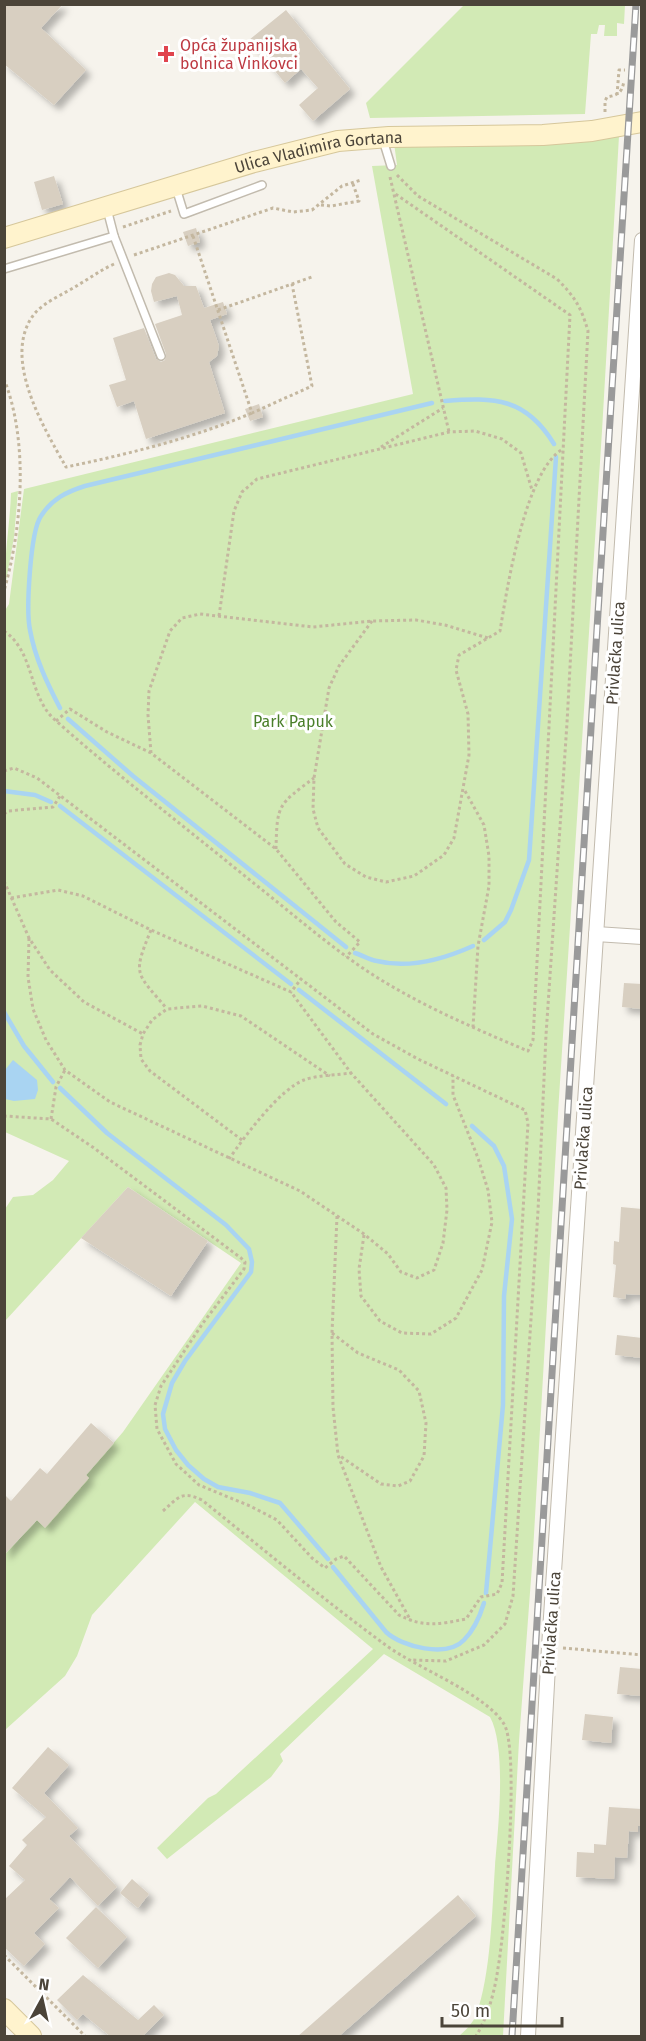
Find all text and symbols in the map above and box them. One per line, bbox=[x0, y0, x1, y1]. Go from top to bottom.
place label: Opća županijska bolnica Vinkovci bbox=[180, 36, 298, 73]
marker: Opća županijska bolnica Vinkovci bbox=[157, 45, 175, 63]
street label: Ulica Vladimira Gortana bbox=[232, 128, 403, 177]
street label: Privlačka ulica bbox=[602, 600, 629, 706]
park label: Park Papuk bbox=[253, 712, 334, 731]
street label: Privlačka ulica bbox=[570, 1085, 597, 1191]
street label: Privlačka ulica bbox=[538, 1570, 565, 1676]
north arrow bbox=[12, 1969, 72, 2029]
text: N bbox=[37, 1974, 51, 1995]
scale bar bbox=[442, 1990, 562, 2028]
text: 50 m bbox=[451, 2000, 490, 2022]

